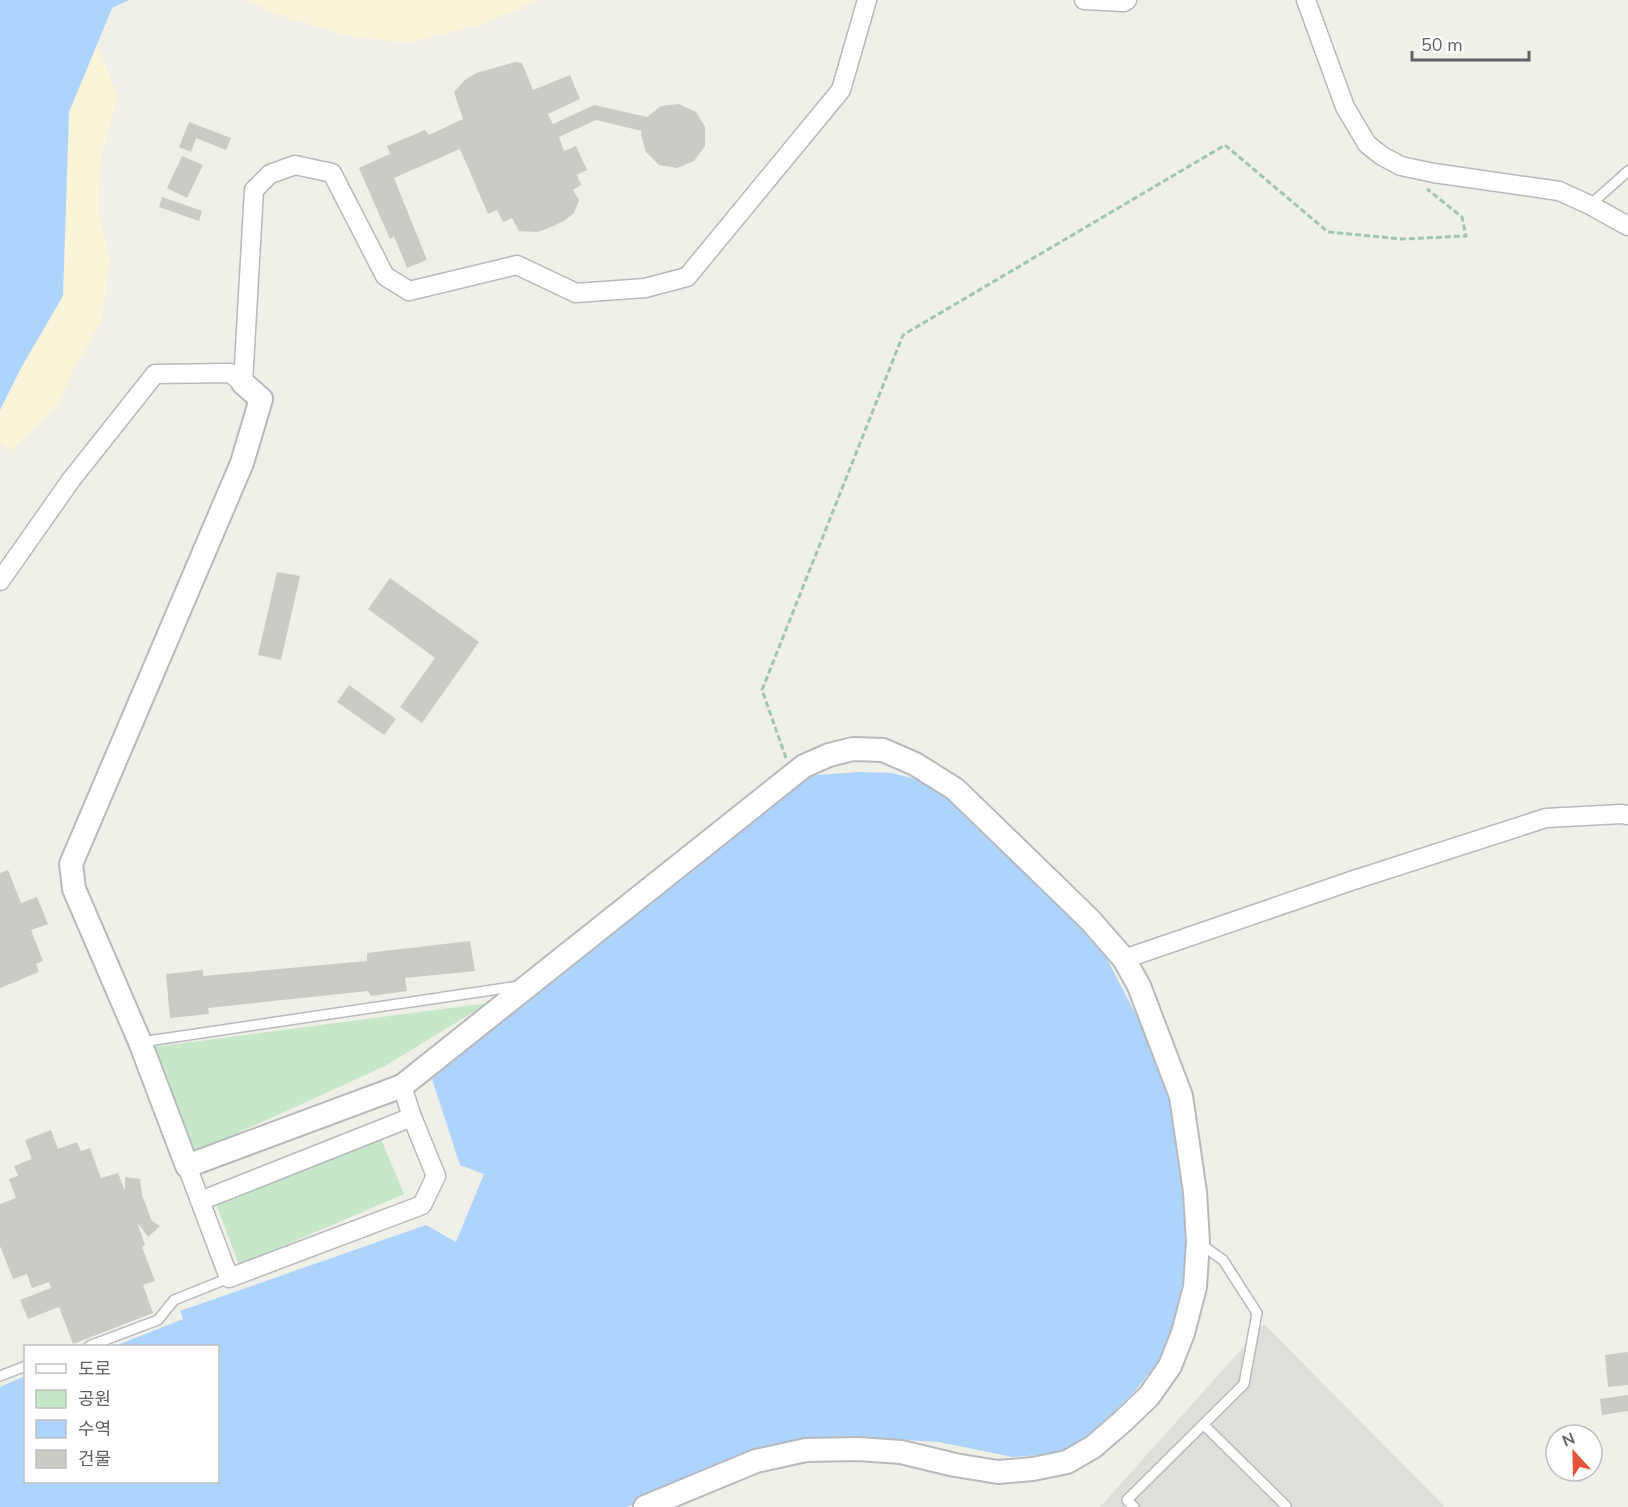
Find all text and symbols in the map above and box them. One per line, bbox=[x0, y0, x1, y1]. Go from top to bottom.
scale bar bbox=[1412, 24, 1529, 62]
text: 50 m bbox=[1421, 33, 1463, 57]
legend bbox=[24, 1345, 219, 1483]
text: 도로 bbox=[78, 1357, 111, 1381]
text: 공원 bbox=[78, 1387, 111, 1411]
text: 수역 bbox=[78, 1417, 111, 1441]
north arrow bbox=[1544, 1423, 1604, 1483]
text: N bbox=[1559, 1428, 1578, 1452]
text: 건물 bbox=[78, 1447, 111, 1471]

